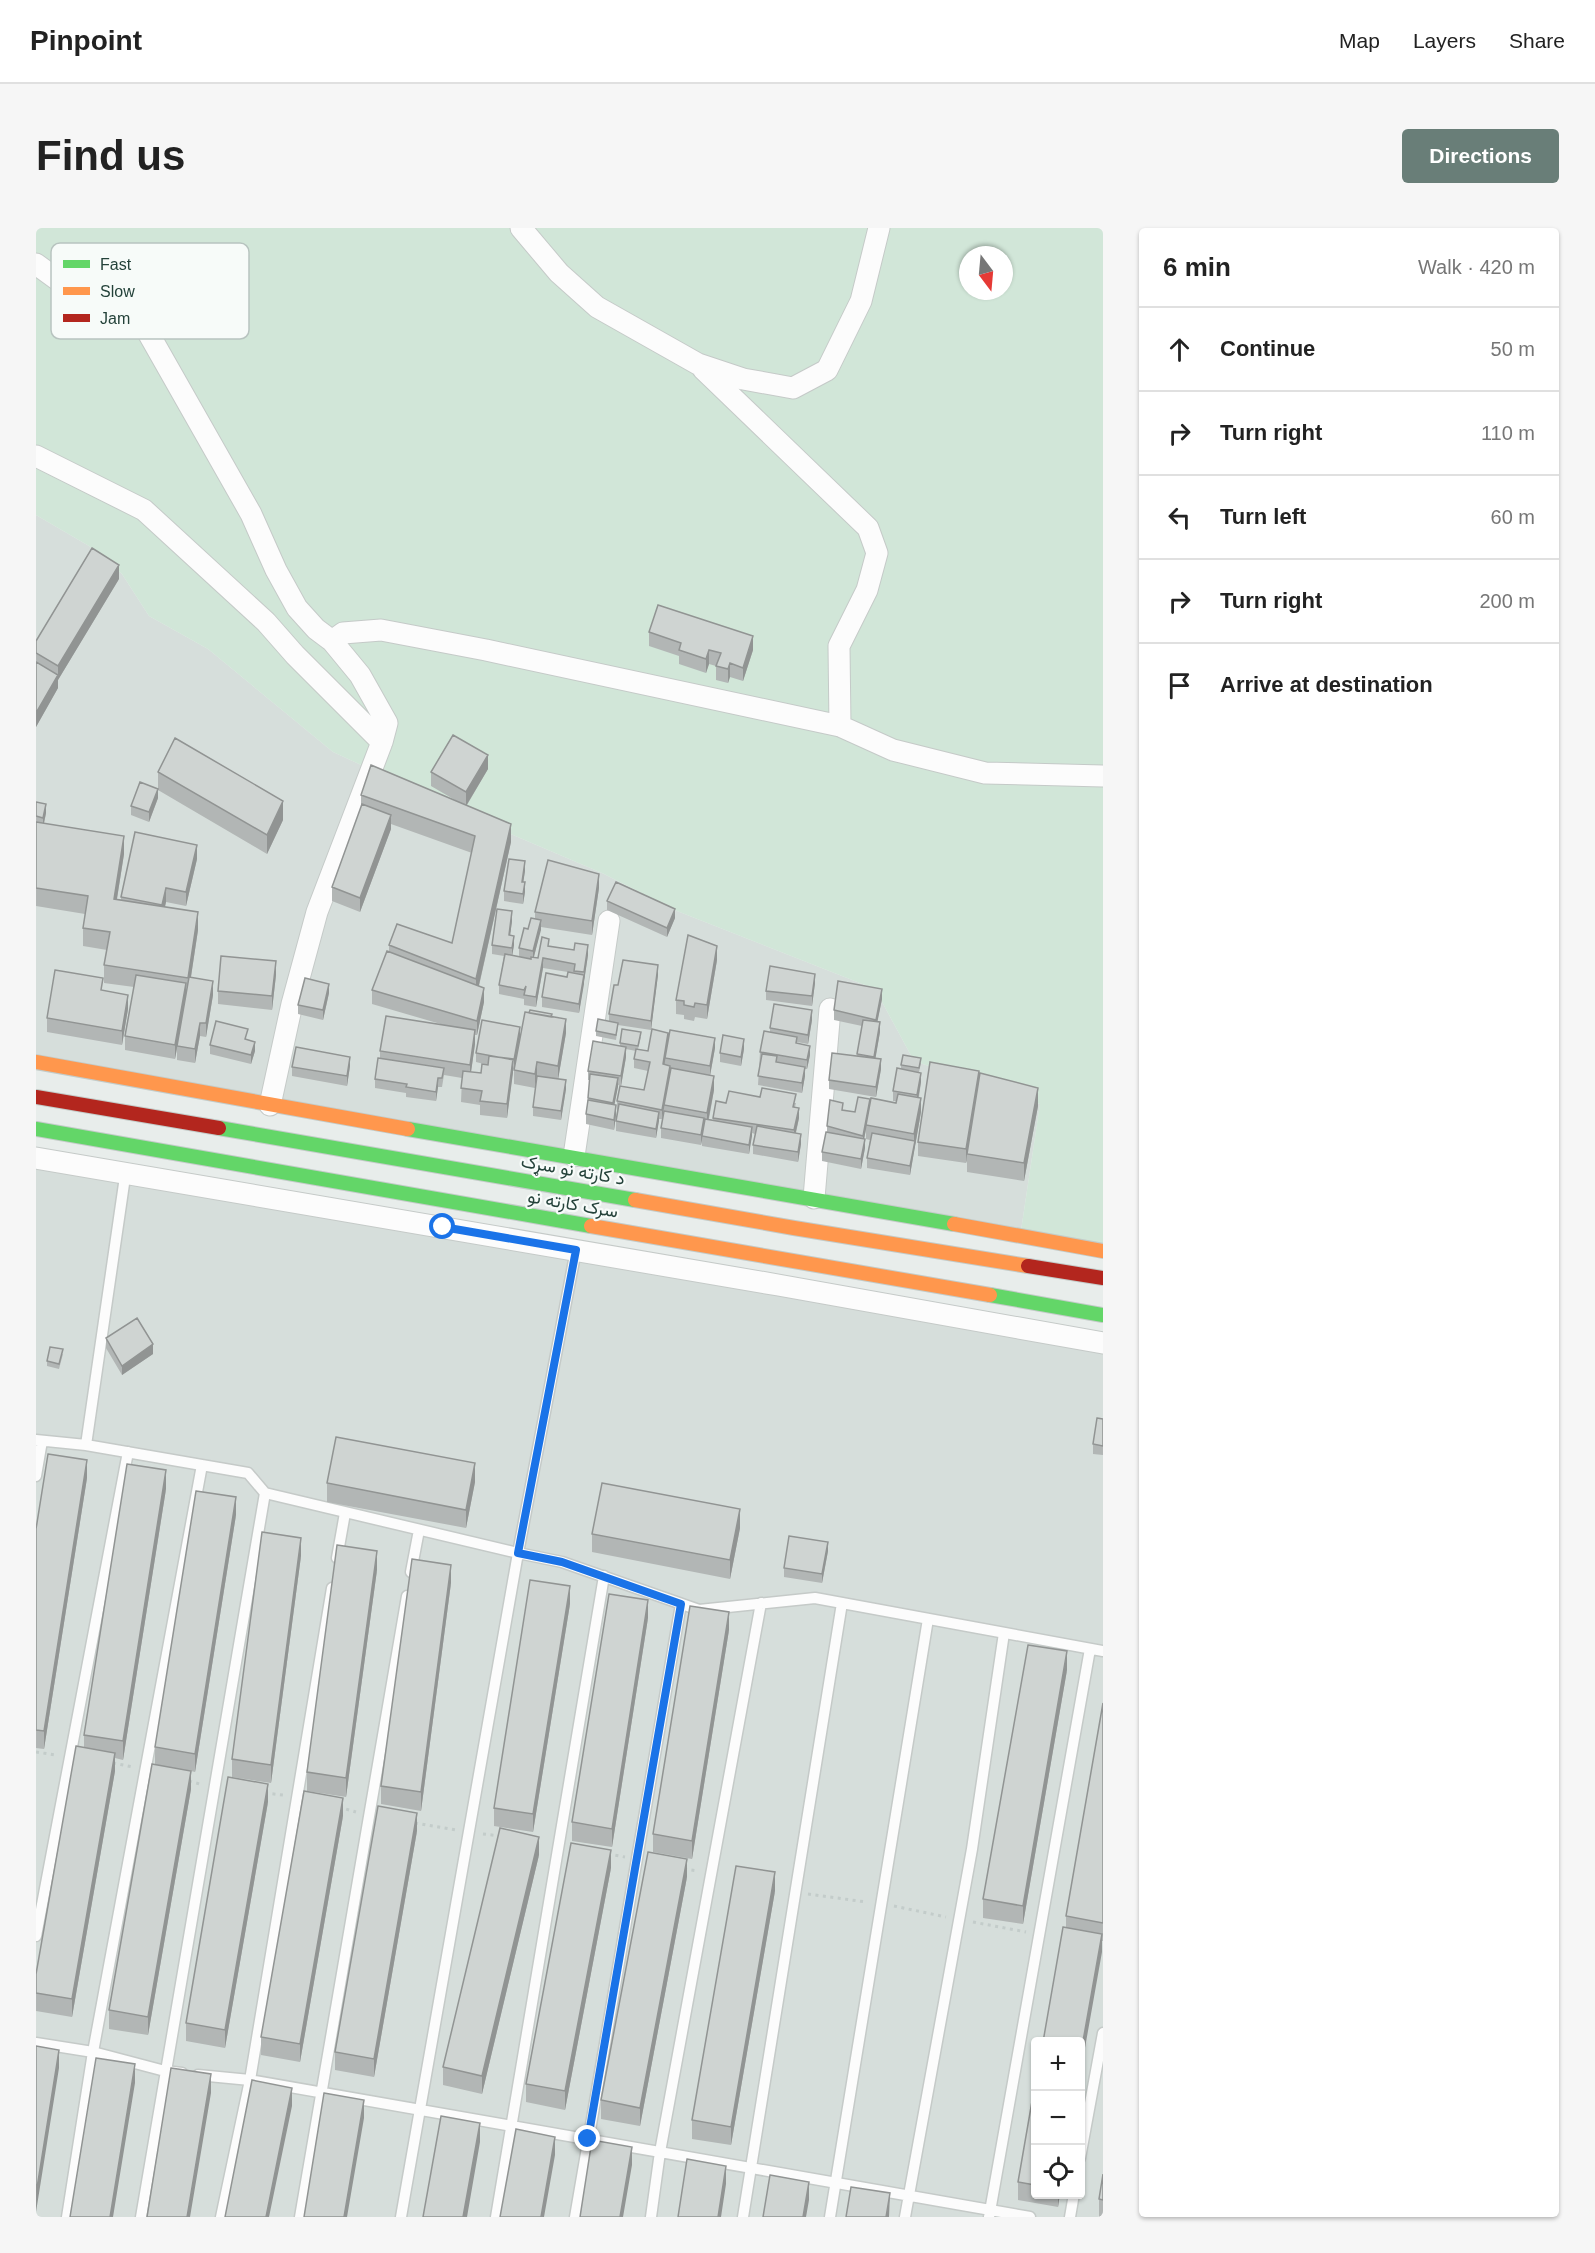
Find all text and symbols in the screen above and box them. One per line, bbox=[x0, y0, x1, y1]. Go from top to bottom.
text: Pinpoint bbox=[30, 25, 142, 56]
text: Map bbox=[1339, 29, 1380, 52]
text: Layers bbox=[1413, 29, 1476, 52]
text: Share bbox=[1509, 29, 1565, 52]
button: Directions bbox=[1402, 129, 1559, 183]
text: Find us bbox=[36, 132, 185, 179]
legend bbox=[51, 243, 249, 339]
north arrow bbox=[959, 246, 1013, 300]
text: 6 min bbox=[1163, 252, 1231, 282]
text: Fast bbox=[100, 256, 132, 273]
text: Walk · 420 m bbox=[1418, 256, 1535, 278]
text: Slow bbox=[100, 283, 135, 300]
text: Jam bbox=[100, 310, 130, 327]
icon: ahead bbox=[1163, 333, 1196, 366]
text: Continue bbox=[1220, 336, 1315, 361]
text: 50 m bbox=[1491, 338, 1535, 360]
icon: right bbox=[1163, 417, 1196, 450]
text: Turn right bbox=[1220, 420, 1322, 445]
text: 110 m bbox=[1481, 422, 1535, 444]
icon: left bbox=[1163, 501, 1196, 534]
text: Turn left bbox=[1220, 504, 1306, 529]
text: 60 m bbox=[1491, 506, 1535, 528]
icon: right bbox=[1163, 585, 1196, 618]
text: Turn right bbox=[1220, 588, 1322, 613]
text: 200 m bbox=[1479, 590, 1535, 612]
icon: arrive bbox=[1163, 669, 1196, 702]
text: Arrive at destination bbox=[1220, 672, 1433, 697]
street label: د کارته نو سړک bbox=[519, 1151, 626, 1191]
street label: سرک کارته نو bbox=[526, 1186, 620, 1223]
route start bbox=[429, 1213, 455, 1239]
map controls bbox=[1031, 2037, 1085, 2199]
button: + bbox=[1031, 2037, 1085, 2091]
button: − bbox=[1031, 2091, 1085, 2145]
route end bbox=[574, 2125, 600, 2151]
button: locate bbox=[1031, 2145, 1085, 2199]

